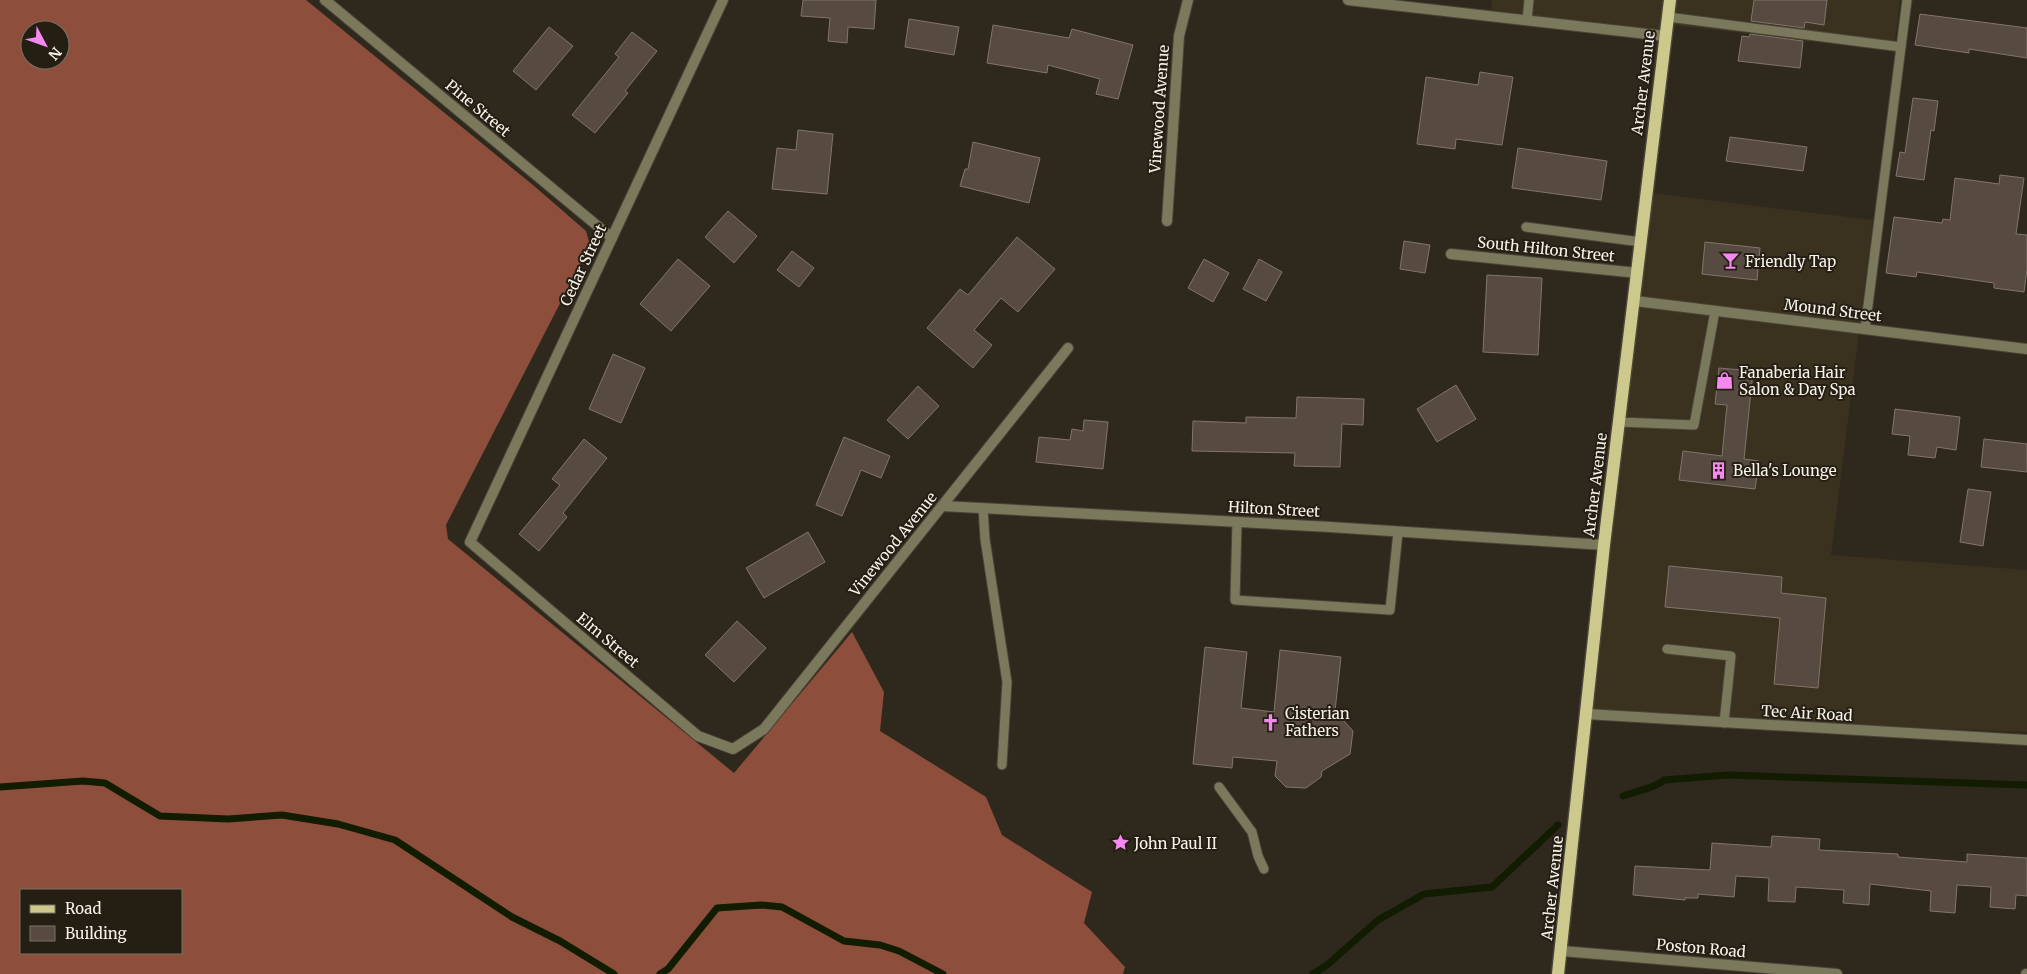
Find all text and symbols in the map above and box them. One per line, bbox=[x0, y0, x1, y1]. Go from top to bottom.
north arrow bbox=[20, 20, 70, 70]
street label: Archer Avenue bbox=[1627, 30, 1659, 137]
text: N bbox=[44, 43, 65, 64]
street label: Vinewood Avenue bbox=[1145, 44, 1173, 175]
street label: Pine Street bbox=[442, 75, 514, 141]
street label: Cedar Street bbox=[556, 221, 610, 309]
street label: South Hilton Street bbox=[1476, 232, 1616, 266]
bar icon: Friendly Tap bbox=[1721, 251, 1741, 271]
place label: Friendly Tap bbox=[1745, 252, 1836, 271]
street label: Mound Street bbox=[1783, 295, 1883, 325]
place label: Fanaberia Hair Salon & Day Spa bbox=[1739, 363, 1856, 399]
shop icon: Fanaberia Hair Salon & Day Spa bbox=[1715, 371, 1735, 391]
street label: Archer Avenue bbox=[1579, 432, 1611, 539]
building icon: Bella's Lounge bbox=[1709, 460, 1729, 480]
place label: Bella's Lounge bbox=[1733, 461, 1837, 480]
street label: Vinewood Avenue bbox=[844, 488, 941, 601]
street label: Hilton Street bbox=[1228, 497, 1321, 521]
street label: Elm Street bbox=[573, 608, 643, 672]
street label: Tec Air Road bbox=[1761, 701, 1853, 725]
place label: Cisterian Fathers bbox=[1285, 704, 1350, 740]
church icon: Cisterian Fathers bbox=[1261, 712, 1281, 732]
place icon: John Paul II bbox=[1110, 833, 1130, 853]
place label: John Paul II bbox=[1133, 834, 1217, 853]
street label: Archer Avenue bbox=[1537, 835, 1567, 942]
legend bbox=[20, 889, 182, 954]
text: Road bbox=[65, 899, 101, 918]
text: Building bbox=[65, 924, 127, 943]
street label: Poston Road bbox=[1655, 935, 1747, 961]

